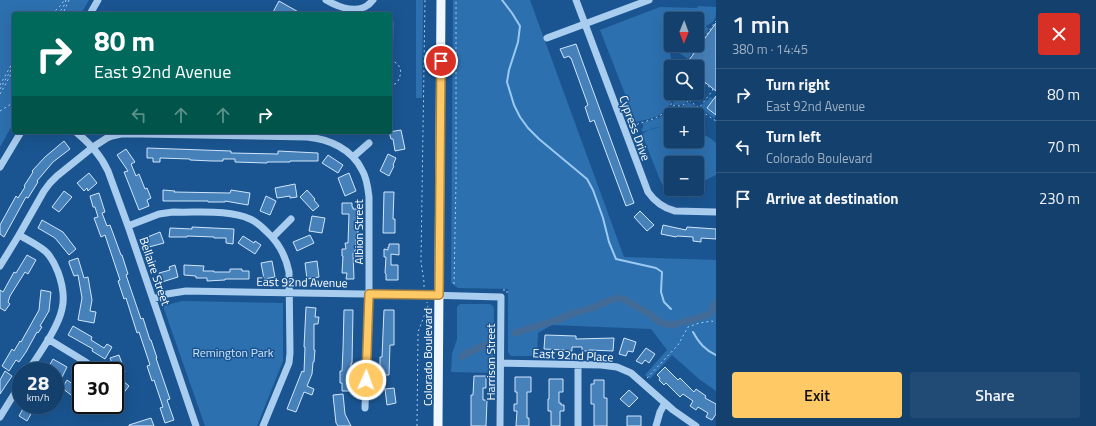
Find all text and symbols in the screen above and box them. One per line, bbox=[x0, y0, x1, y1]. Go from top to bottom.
text: 1 min bbox=[732, 6, 790, 42]
north arrow bbox=[664, 12, 704, 52]
map controls bbox=[664, 12, 704, 196]
button: close bbox=[1038, 13, 1080, 55]
text: 80 m bbox=[94, 19, 155, 62]
icon: right bbox=[28, 28, 80, 80]
text: 380 m · 14:45 bbox=[732, 39, 808, 59]
pin bbox=[424, 44, 458, 78]
icon: arrive bbox=[430, 50, 452, 72]
text: East 92nd Avenue bbox=[94, 58, 231, 85]
button: search bbox=[664, 60, 704, 100]
text: Turn right bbox=[766, 73, 830, 96]
text: 80 m bbox=[1047, 83, 1080, 106]
icon: right bbox=[732, 84, 754, 106]
street label: Cypress Drive bbox=[614, 93, 656, 163]
text: East 92nd Avenue bbox=[766, 96, 865, 116]
icon: left bbox=[128, 104, 150, 126]
icon: ahead bbox=[170, 104, 192, 126]
icon: ahead bbox=[212, 104, 234, 126]
icon: right bbox=[254, 104, 276, 126]
button: + bbox=[664, 108, 704, 148]
text: Turn left bbox=[766, 125, 821, 148]
text: 70 m bbox=[1047, 135, 1080, 158]
icon: left bbox=[732, 136, 754, 158]
text: Colorado Boulevard bbox=[766, 148, 872, 168]
button: − bbox=[664, 156, 704, 196]
text: Arrive at destination bbox=[766, 187, 899, 210]
text: 230 m bbox=[1039, 187, 1080, 210]
icon: arrive bbox=[732, 188, 754, 210]
street label: Albion Street bbox=[349, 199, 368, 265]
street label: Bellaire Street bbox=[134, 234, 176, 309]
street label: East 92nd Avenue bbox=[256, 272, 348, 292]
street label: Colorado Boulevard bbox=[418, 308, 437, 406]
street label: Harrison Street bbox=[481, 323, 500, 400]
park label: Remington Park bbox=[192, 343, 274, 362]
street label: East 92nd Place bbox=[532, 343, 614, 367]
position arrow bbox=[345, 359, 387, 401]
speed limit sign: 30 bbox=[72, 362, 124, 414]
text: 28 bbox=[27, 367, 49, 398]
button: Exit bbox=[732, 372, 902, 418]
button: Share bbox=[910, 372, 1080, 418]
text: km/h bbox=[27, 390, 49, 405]

